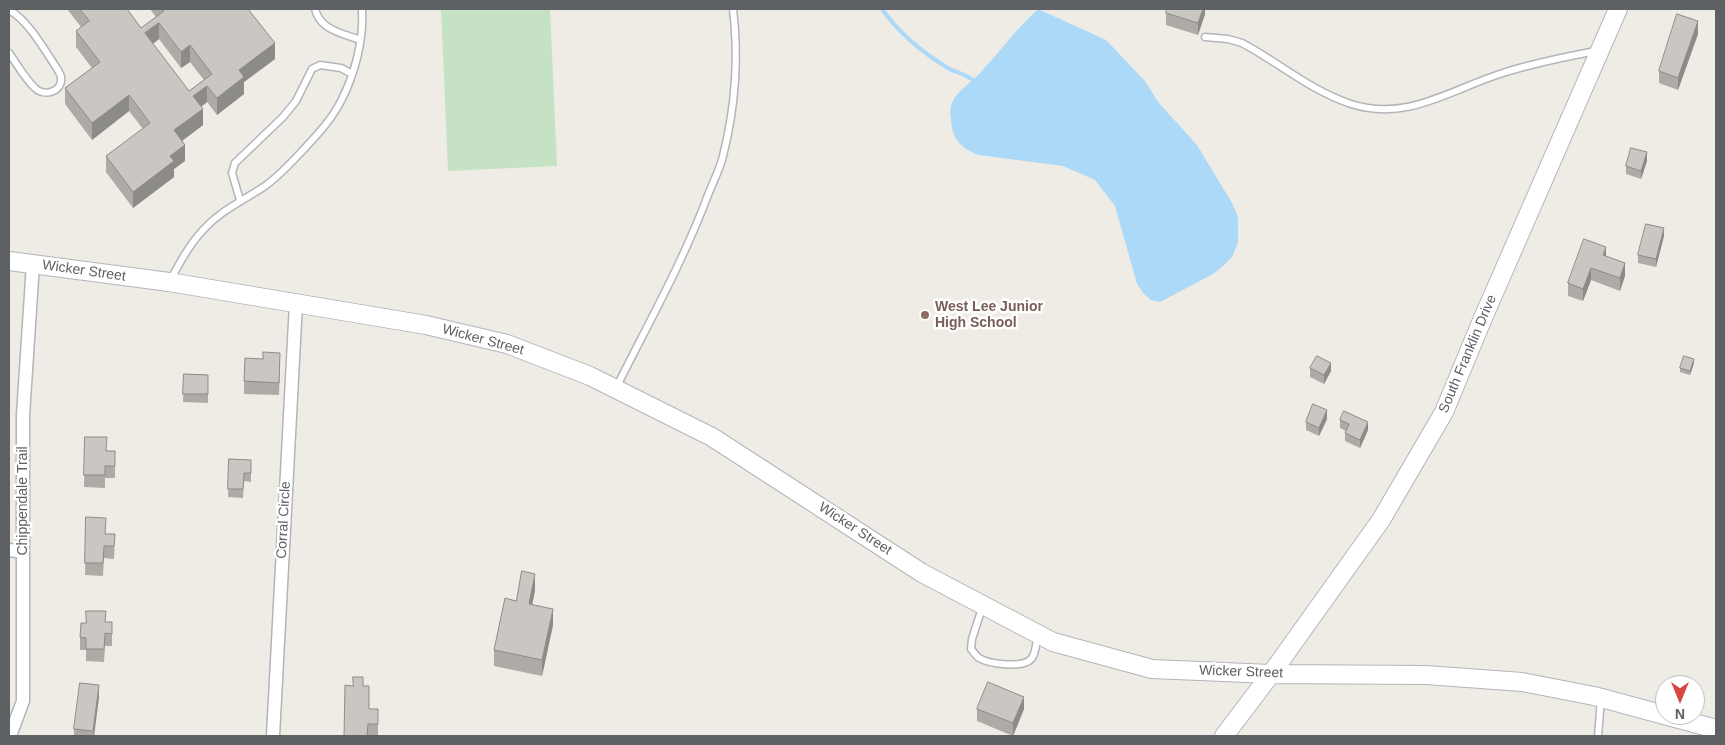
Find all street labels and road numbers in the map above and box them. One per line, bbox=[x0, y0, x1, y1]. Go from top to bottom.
street label: Wicker Street bbox=[41, 257, 127, 285]
street label: South Franklin Drive bbox=[1435, 292, 1501, 416]
street label: Wicker Street bbox=[440, 321, 526, 359]
street label: Chippendale Trail bbox=[15, 446, 31, 556]
street label: Corral Circle bbox=[274, 481, 294, 559]
street label: Wicker Street bbox=[815, 499, 895, 559]
street label: Wicker Street bbox=[1199, 662, 1283, 682]

